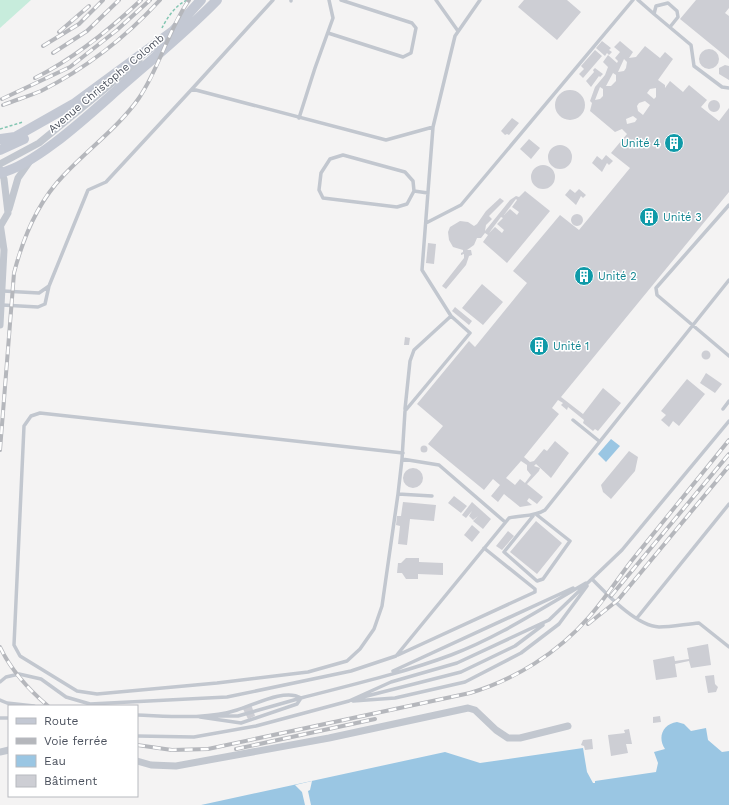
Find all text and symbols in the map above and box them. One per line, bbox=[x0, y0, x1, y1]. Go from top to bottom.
street label: Avenue Christophe Colomb bbox=[46, 31, 167, 136]
building icon: Unité 4 bbox=[663, 132, 685, 154]
place label: Unité 4 bbox=[621, 137, 660, 150]
building icon: Unité 3 bbox=[638, 206, 660, 228]
place label: Unité 3 bbox=[663, 211, 702, 224]
building icon: Unité 2 bbox=[573, 265, 595, 287]
place label: Unité 2 bbox=[598, 270, 637, 283]
building icon: Unité 1 bbox=[528, 335, 550, 357]
place label: Unité 1 bbox=[553, 340, 589, 353]
legend bbox=[8, 705, 138, 797]
text: Route bbox=[44, 714, 78, 728]
text: Voie ferrée bbox=[44, 734, 107, 748]
text: Eau bbox=[44, 754, 66, 768]
text: Bâtiment bbox=[44, 774, 97, 788]

